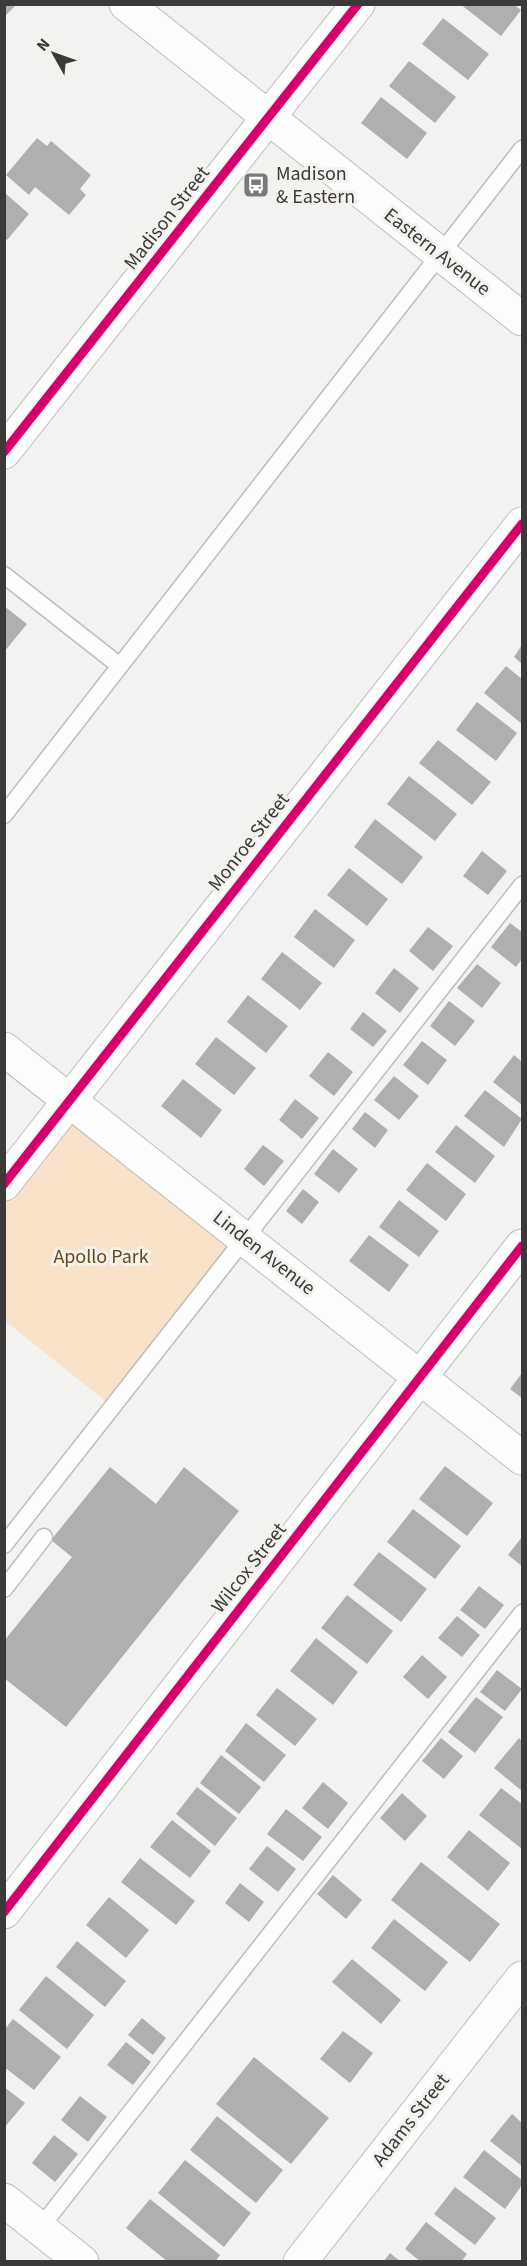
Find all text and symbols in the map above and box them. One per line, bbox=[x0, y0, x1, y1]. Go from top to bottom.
north arrow bbox=[24, 24, 84, 84]
text: N bbox=[31, 34, 55, 56]
street label: Madison Street bbox=[118, 160, 217, 276]
place label: Madison & Eastern bbox=[276, 160, 355, 211]
bus stop icon: Madison & Eastern bbox=[241, 170, 271, 200]
street label: Eastern Avenue bbox=[378, 201, 496, 303]
street label: Monroe Street bbox=[202, 787, 296, 897]
street label: Linden Avenue bbox=[207, 1204, 321, 1302]
park label: Apollo Park bbox=[53, 1243, 149, 1271]
street label: Wilcox Street bbox=[205, 1517, 293, 1619]
street label: Adams Street bbox=[366, 2067, 456, 2172]

